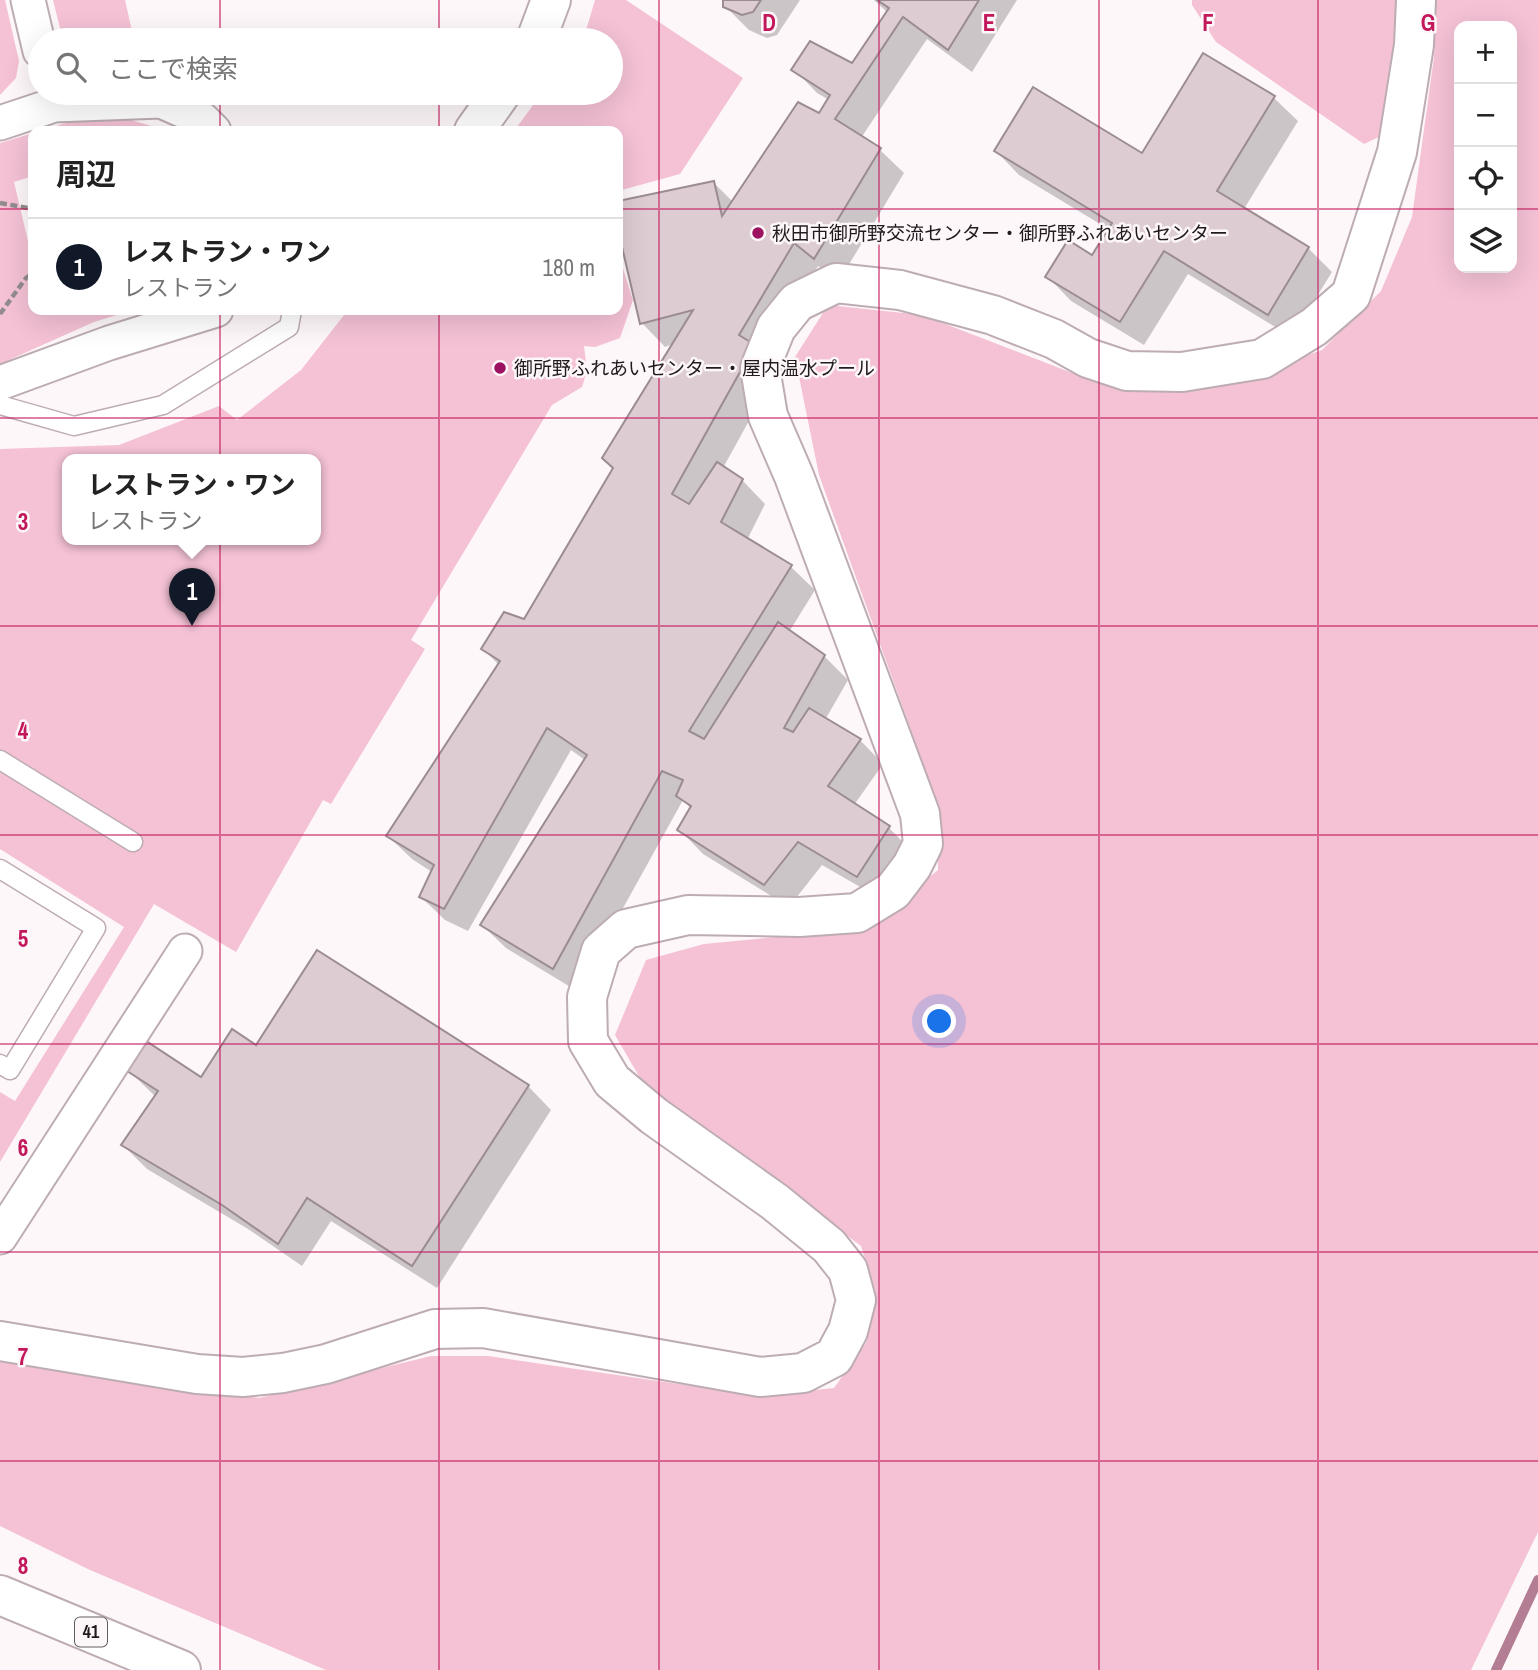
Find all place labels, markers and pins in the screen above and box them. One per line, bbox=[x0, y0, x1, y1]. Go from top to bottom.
place label: 秋田市御所野交流センター・御所野ふれあいセンター bbox=[772, 220, 1228, 246]
marker: 秋田市御所野交流センター・御所野ふれあいセンター bbox=[750, 225, 766, 241]
place label: 御所野ふれあいセンター・屋内温水プール bbox=[514, 355, 875, 381]
marker: 御所野ふれあいセンター・屋内温水プール bbox=[492, 360, 508, 376]
pin: 1 bbox=[169, 568, 215, 626]

